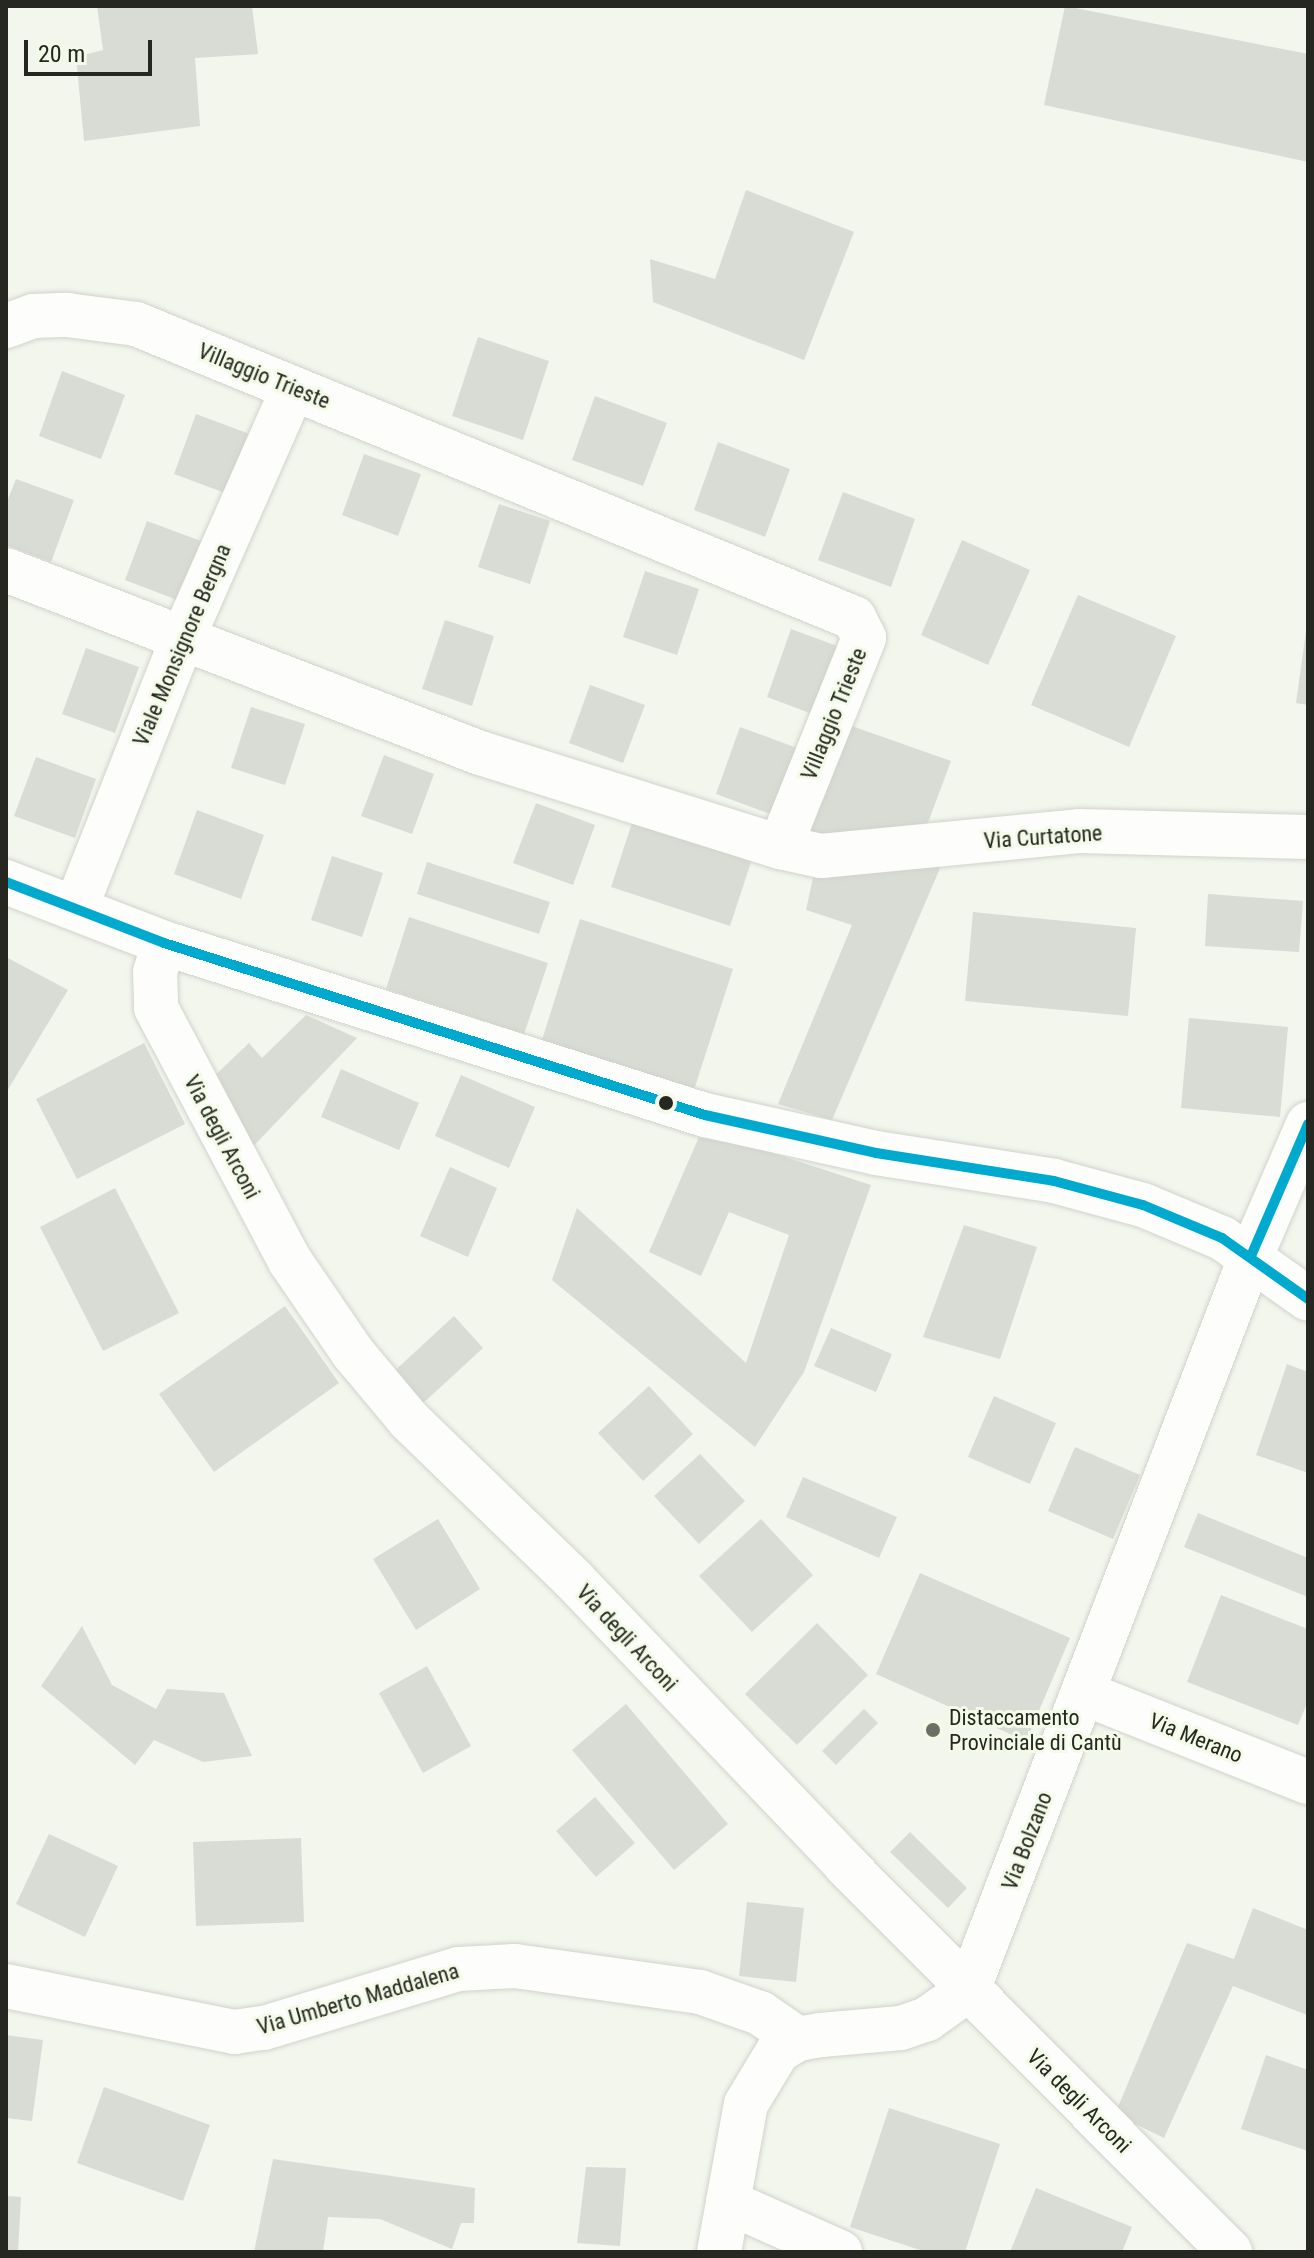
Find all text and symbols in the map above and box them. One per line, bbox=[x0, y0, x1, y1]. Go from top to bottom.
scale bar bbox=[28, 24, 156, 74]
text: 20 m bbox=[38, 40, 85, 68]
street label: Villaggio Trieste bbox=[194, 337, 334, 415]
street label: Viale Monsignore Bergna bbox=[127, 540, 237, 750]
street label: Villaggio Trieste bbox=[795, 644, 873, 784]
street label: Via Curtatone bbox=[983, 820, 1103, 854]
street label: Via degli Arconi bbox=[178, 1071, 266, 1203]
unlabelled marker bbox=[658, 1095, 674, 1111]
street label: Via degli Arconi bbox=[571, 1579, 683, 1697]
place label: Distaccamento Provinciale di Cantù bbox=[949, 1704, 1122, 1756]
street label: Via Merano bbox=[1145, 1707, 1247, 1769]
marker: Distaccamento Provinciale di Cantù bbox=[924, 1721, 942, 1739]
street label: Via Bolzano bbox=[996, 1788, 1058, 1894]
street label: Via Umberto Maddalena bbox=[254, 1958, 462, 2040]
street label: Via degli Arconi bbox=[1021, 2043, 1137, 2159]

